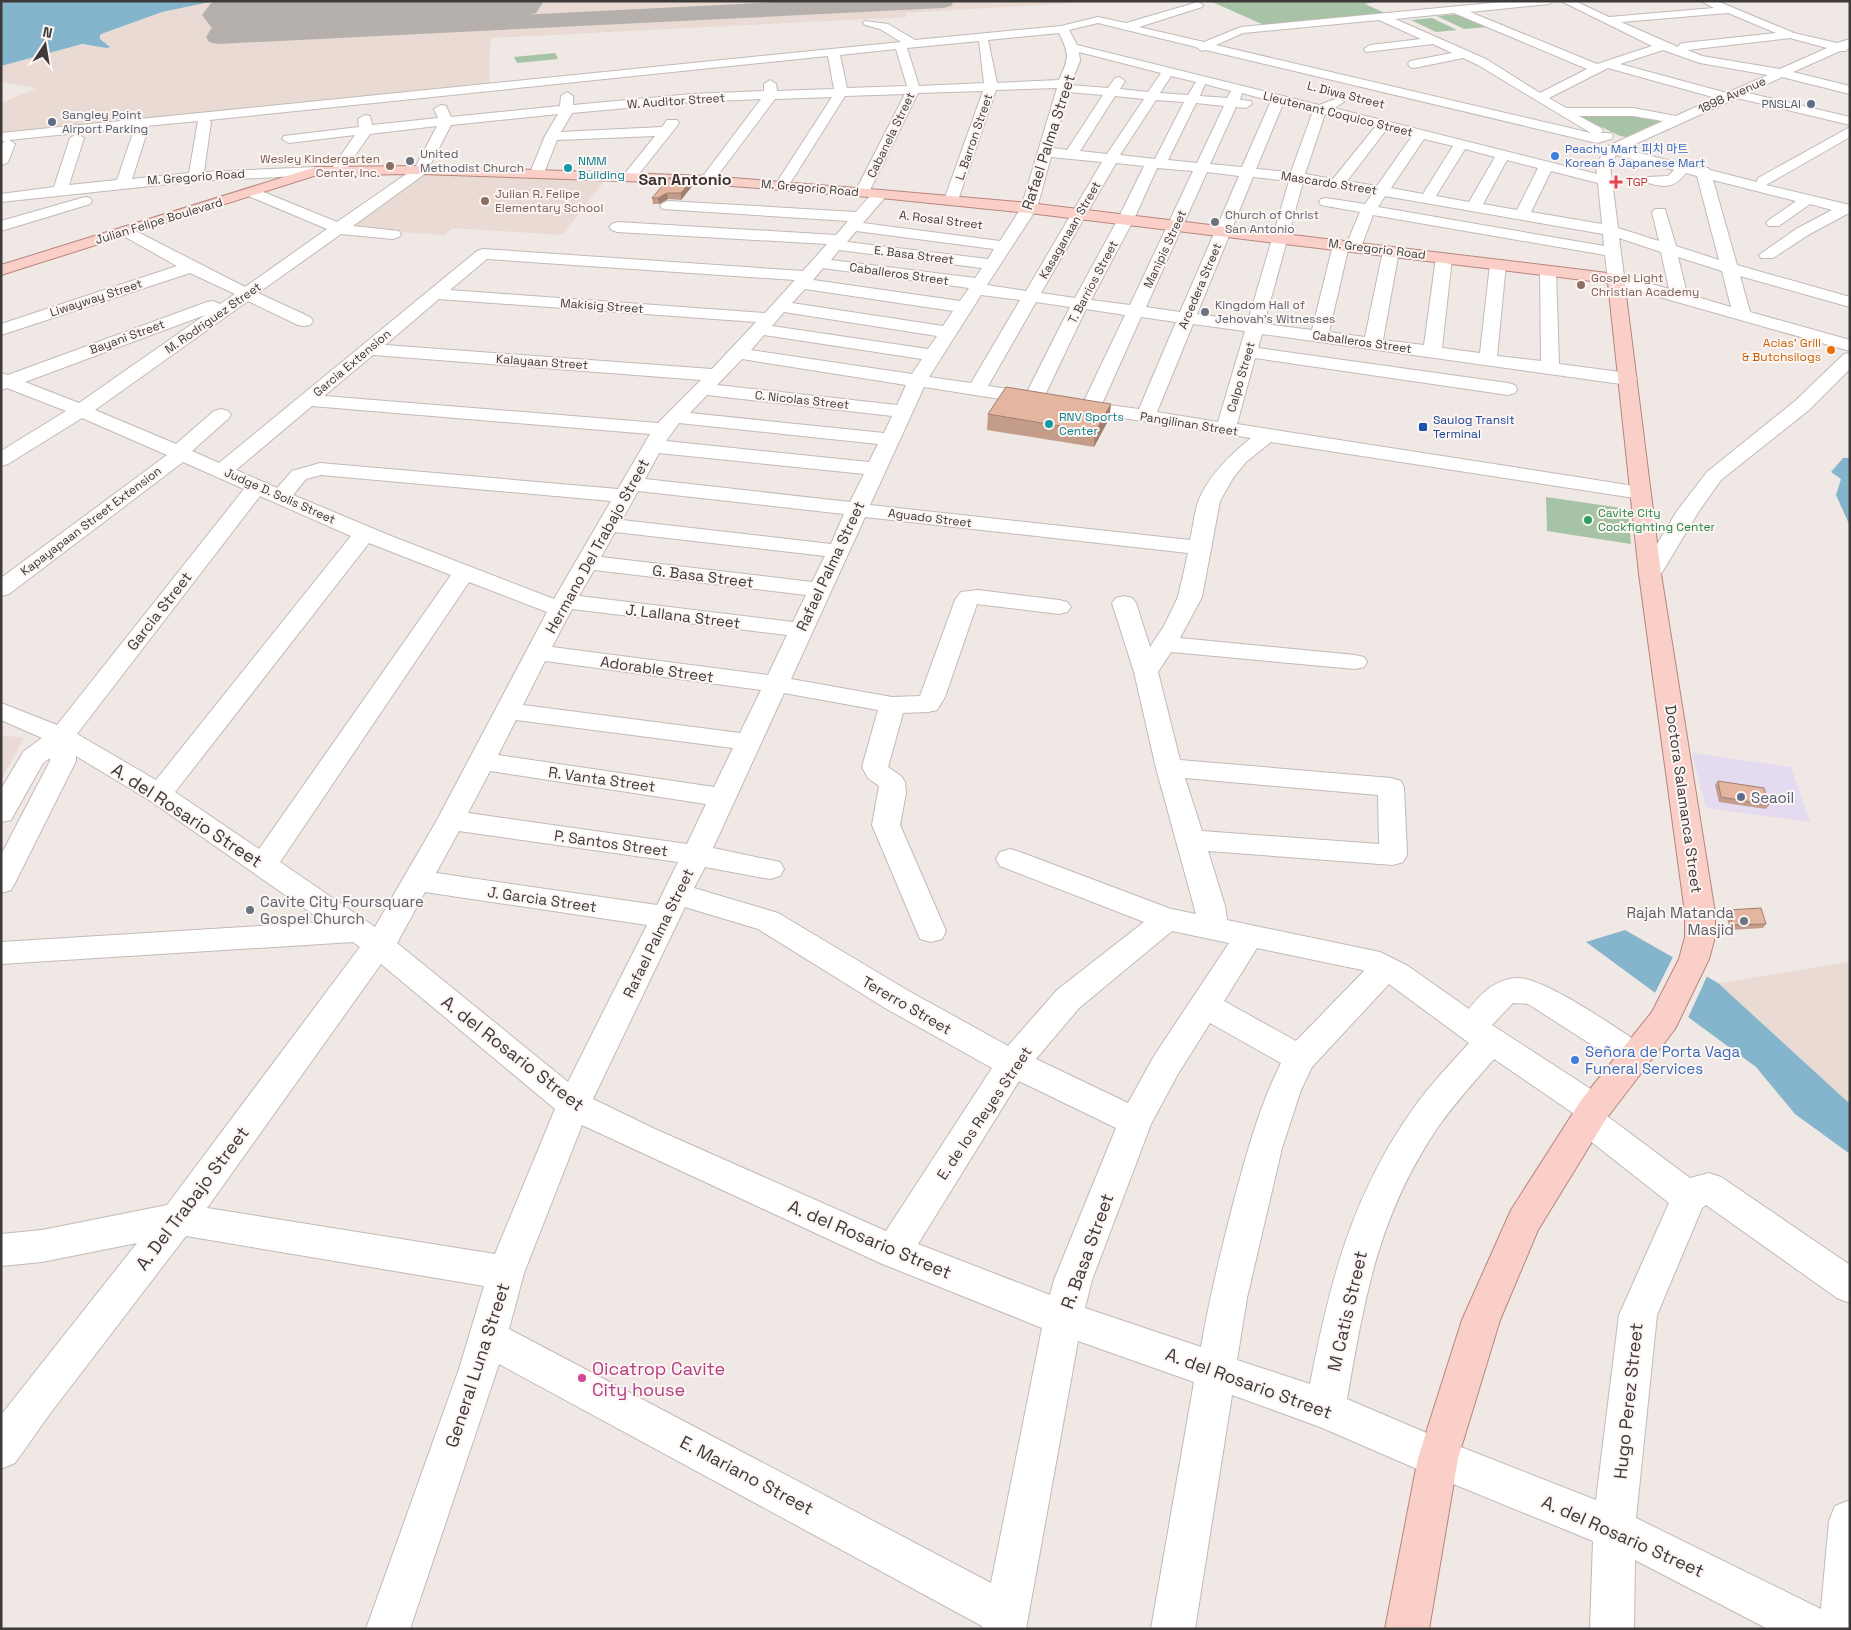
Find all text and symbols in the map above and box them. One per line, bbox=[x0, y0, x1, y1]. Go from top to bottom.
north arrow bbox=[20, 20, 70, 70]
text: N bbox=[41, 23, 54, 42]
street label: Rafael Palma Street bbox=[1017, 72, 1079, 212]
street label: 1898 Avenue bbox=[1696, 73, 1768, 117]
street label: L. Diwa Street bbox=[1306, 78, 1386, 112]
street label: Lieutenant Coquico Street bbox=[1261, 88, 1415, 140]
street label: W. Auditor Street bbox=[626, 90, 726, 112]
street label: Cabanela Street bbox=[863, 90, 919, 180]
street label: L. Barron Street bbox=[952, 92, 996, 182]
place label: PNSLAI bbox=[1761, 96, 1801, 112]
marker: PNSLAI bbox=[1805, 98, 1817, 110]
place label: Sangley Point Airport Parking bbox=[62, 107, 148, 137]
marker: Sangley Point Airport Parking bbox=[46, 116, 58, 128]
place label: Peachy Mart 피치 마트 Korean & Japanese Mart bbox=[1565, 141, 1705, 171]
place label: United Methodist Church bbox=[420, 146, 524, 176]
marker: Peachy Mart 피치 마트 Korean & Japanese Mart bbox=[1549, 150, 1561, 162]
place label: Wesley Kindergarten Center, Inc. bbox=[260, 151, 380, 181]
place label: NMM Building bbox=[578, 153, 625, 183]
marker: United Methodist Church bbox=[404, 155, 416, 167]
marker: Wesley Kindergarten Center, Inc. bbox=[384, 160, 396, 172]
marker: NMM Building bbox=[562, 162, 574, 174]
street label: M. Gregorio Road bbox=[147, 166, 245, 188]
street label: Mascardo Street bbox=[1280, 168, 1378, 198]
district label: San Antonio bbox=[638, 169, 732, 190]
place label: TGP bbox=[1626, 174, 1648, 190]
street label: M. Gregorio Road bbox=[760, 176, 860, 200]
marker: TGP bbox=[1610, 176, 1622, 188]
street label: Kasaganaan Street bbox=[1036, 178, 1104, 282]
place label: Julian R. Felipe Elementary School bbox=[495, 186, 603, 216]
street label: Julian Felipe Boulevard bbox=[93, 194, 225, 248]
marker: Julian R. Felipe Elementary School bbox=[479, 195, 491, 207]
street label: A. Rosal Street bbox=[898, 207, 984, 233]
street label: Manipis Street bbox=[1140, 207, 1190, 291]
place label: Church of Christ San Antonio bbox=[1225, 207, 1319, 237]
marker: Church of Christ San Antonio bbox=[1209, 216, 1221, 228]
street label: M. Gregorio Road bbox=[1327, 235, 1427, 263]
street label: T. Barrios Street bbox=[1064, 238, 1122, 326]
street label: Arcedera Street bbox=[1175, 241, 1225, 331]
street label: E. Basa Street bbox=[873, 242, 955, 268]
street label: Caballeros Street bbox=[848, 259, 950, 289]
place label: Gospel Light Christian Academy bbox=[1591, 270, 1699, 300]
street label: Liwayway Street bbox=[48, 275, 144, 321]
street label: M. Rodriguez Street bbox=[162, 279, 264, 357]
marker: Gospel Light Christian Academy bbox=[1575, 279, 1587, 291]
street label: Makisig Street bbox=[560, 295, 644, 317]
place label: Kingdom Hall of Jehovah's Witnesses bbox=[1215, 297, 1335, 327]
marker: Kingdom Hall of Jehovah's Witnesses bbox=[1199, 306, 1211, 318]
street label: Bayani Street bbox=[87, 316, 167, 358]
street label: Garcia Extension bbox=[310, 326, 394, 400]
street label: Caballeros Street bbox=[1311, 327, 1413, 357]
place label: Acias' Grill & Butchsilogs bbox=[1742, 335, 1821, 365]
street label: Calpo Street bbox=[1223, 340, 1259, 414]
marker: Acias' Grill & Butchsilogs bbox=[1825, 344, 1837, 356]
street label: Kalayaan Street bbox=[495, 351, 589, 373]
street label: C. Nicolas Street bbox=[754, 387, 850, 413]
street label: Pangilinan Street bbox=[1139, 408, 1239, 440]
place label: RNV Sports Center bbox=[1059, 409, 1124, 439]
place label: Saulog Transit Terminal bbox=[1433, 412, 1515, 442]
marker: RNV Sports Center bbox=[1043, 418, 1055, 430]
marker: Saulog Transit Terminal bbox=[1417, 421, 1429, 433]
street label: Hermano Del Trabajo Street bbox=[541, 455, 653, 637]
street label: Kapayapaan Street Extension bbox=[17, 463, 165, 579]
street label: Judge D. Solis Street bbox=[222, 464, 338, 528]
street label: Rafael Palma Street bbox=[792, 498, 869, 634]
street label: Aguado Street bbox=[887, 505, 973, 531]
place label: Cavite City Cockfighting Center bbox=[1598, 505, 1716, 535]
marker: Cavite City Cockfighting Center bbox=[1582, 514, 1594, 526]
street label: G. Basa Street bbox=[651, 560, 755, 592]
street label: Garcia Street bbox=[122, 568, 196, 654]
street label: J. Lallana Street bbox=[624, 600, 742, 632]
street label: Adorable Street bbox=[599, 652, 715, 686]
street label: Doctora Salamanca Street bbox=[1661, 704, 1707, 894]
street label: A. del Rosario Street bbox=[107, 758, 267, 872]
street label: R. Vanta Street bbox=[547, 762, 657, 796]
place label: Seaoil bbox=[1751, 788, 1794, 807]
marker: Seaoil bbox=[1735, 791, 1747, 803]
street label: P. Santos Street bbox=[553, 826, 669, 860]
street label: Rafael Palma Street bbox=[618, 865, 698, 1001]
street label: J. Garcia Street bbox=[486, 882, 598, 916]
place label: Cavite City Foursquare Gospel Church bbox=[260, 892, 424, 928]
place label: Rajah Matanda Masjid bbox=[1626, 903, 1734, 939]
marker: Cavite City Foursquare Gospel Church bbox=[244, 904, 256, 916]
marker: Rajah Matanda Masjid bbox=[1738, 915, 1750, 927]
street label: Tererro Street bbox=[859, 972, 955, 1038]
street label: A. del Rosario Street bbox=[437, 990, 589, 1116]
place label: Señora de Porta Vaga Funeral Services bbox=[1585, 1042, 1740, 1078]
street label: E. de los Reyes Street bbox=[932, 1043, 1036, 1183]
marker: Señora de Porta Vaga Funeral Services bbox=[1569, 1054, 1581, 1066]
street label: A. Del Trabajo Street bbox=[130, 1121, 254, 1275]
street label: R. Basa Street bbox=[1055, 1190, 1119, 1312]
street label: A. del Rosario Street bbox=[785, 1194, 955, 1284]
street label: M Catis Street bbox=[1322, 1248, 1372, 1374]
street label: General Luna Street bbox=[440, 1280, 514, 1450]
street label: Hugo Perez Street bbox=[1608, 1322, 1648, 1480]
street label: A. del Rosario Street bbox=[1163, 1342, 1335, 1424]
place label: Oicatrop Cavite City house bbox=[592, 1357, 725, 1401]
marker: Oicatrop Cavite City house bbox=[576, 1372, 588, 1384]
street label: E. Mariano Street bbox=[676, 1430, 818, 1520]
street label: A. del Rosario Street bbox=[1538, 1490, 1708, 1582]

